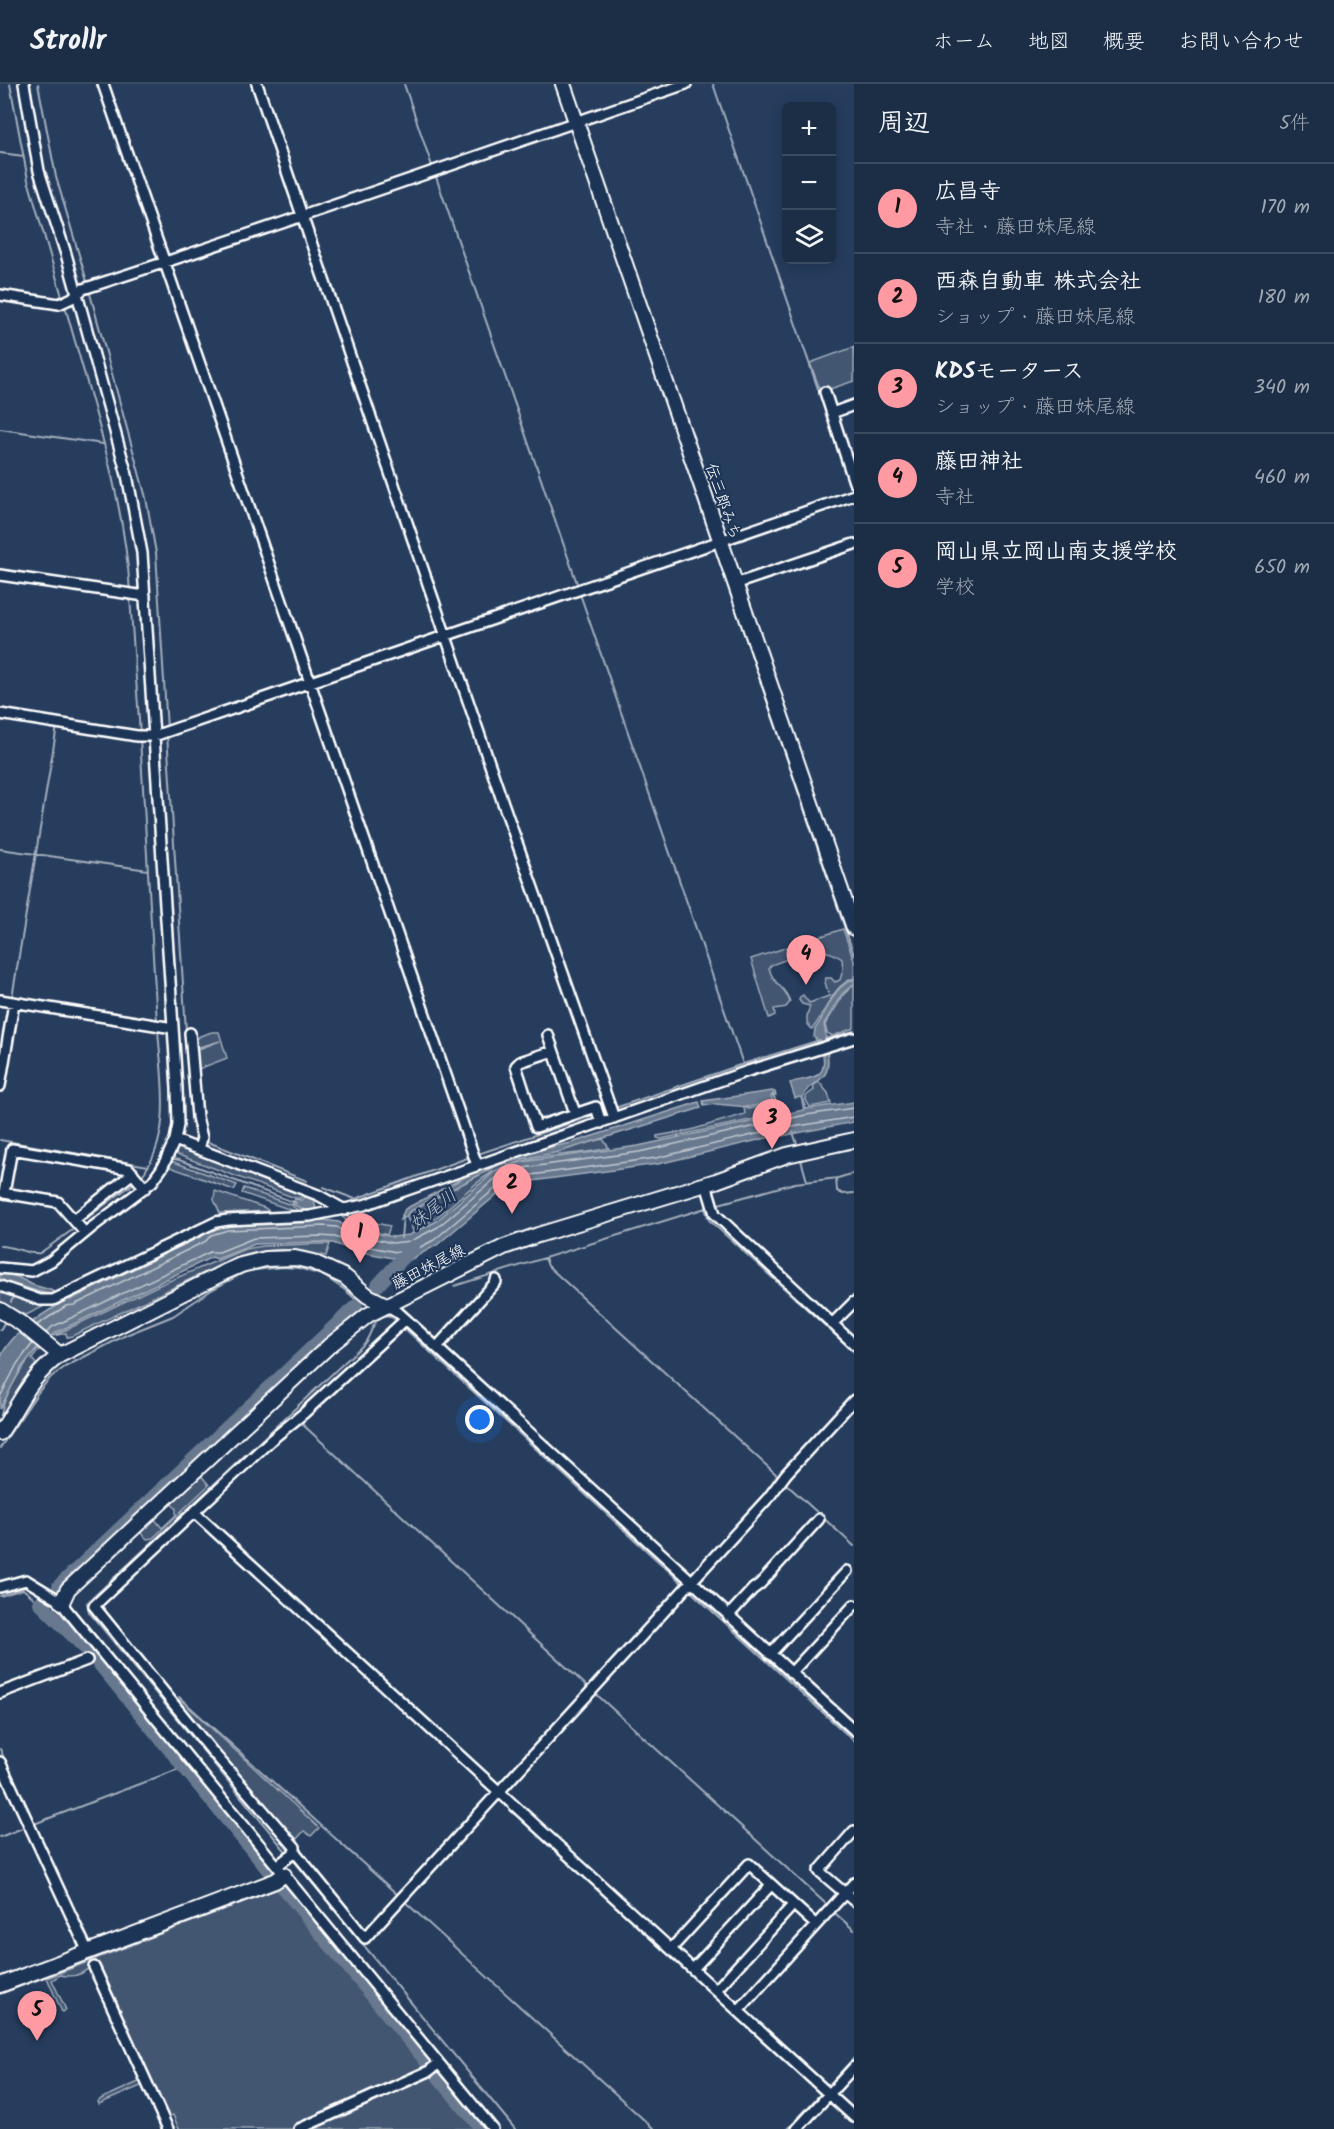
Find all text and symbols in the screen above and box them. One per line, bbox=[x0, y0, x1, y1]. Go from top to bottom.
text: Strollr bbox=[30, 19, 106, 64]
text: ホーム bbox=[933, 26, 995, 59]
text: 地図 bbox=[1028, 26, 1070, 59]
text: 概要 bbox=[1103, 26, 1145, 59]
text: お問い合わせ bbox=[1178, 26, 1304, 59]
map controls bbox=[782, 102, 836, 264]
button: + bbox=[782, 102, 836, 156]
text: 周辺 bbox=[878, 103, 930, 145]
text: 5件 bbox=[1279, 108, 1310, 140]
button: − bbox=[782, 156, 836, 210]
text: 広昌寺 bbox=[935, 175, 1001, 210]
text: 1 bbox=[894, 192, 901, 224]
text: 170 m bbox=[1261, 192, 1310, 224]
button: layers bbox=[782, 210, 836, 264]
text: 寺社 · 藤田妹尾線 bbox=[935, 212, 1096, 244]
text: 西森自動車 株式会社 bbox=[935, 265, 1141, 300]
text: 2 bbox=[892, 282, 903, 314]
text: 180 m bbox=[1258, 282, 1310, 314]
text: ショップ · 藤田妹尾線 bbox=[935, 302, 1135, 334]
text: KDSモータース bbox=[935, 355, 1084, 390]
text: 3 bbox=[892, 372, 903, 404]
text: 340 m bbox=[1254, 372, 1310, 404]
text: ショップ · 藤田妹尾線 bbox=[935, 392, 1135, 424]
text: 藤田神社 bbox=[935, 445, 1023, 480]
street label: 伝三郎みち bbox=[698, 460, 747, 543]
text: 4 bbox=[892, 462, 903, 494]
text: 460 m bbox=[1254, 462, 1310, 494]
text: 寺社 bbox=[935, 482, 975, 514]
text: 岡山県立岡山南支援学校 bbox=[935, 535, 1177, 570]
text: 5 bbox=[892, 552, 903, 584]
text: 650 m bbox=[1254, 552, 1310, 584]
text: 学校 bbox=[935, 572, 975, 604]
pin: 4 bbox=[786, 936, 826, 985]
pin: 3 bbox=[752, 1100, 792, 1149]
pin: 2 bbox=[492, 1164, 532, 1214]
water label: 妹尾川 bbox=[404, 1182, 464, 1238]
pin: 1 bbox=[340, 1214, 380, 1263]
street label: 藤田妹尾線 bbox=[387, 1238, 470, 1297]
your location bbox=[465, 1405, 494, 1434]
pin: 5 bbox=[18, 1992, 57, 2041]

